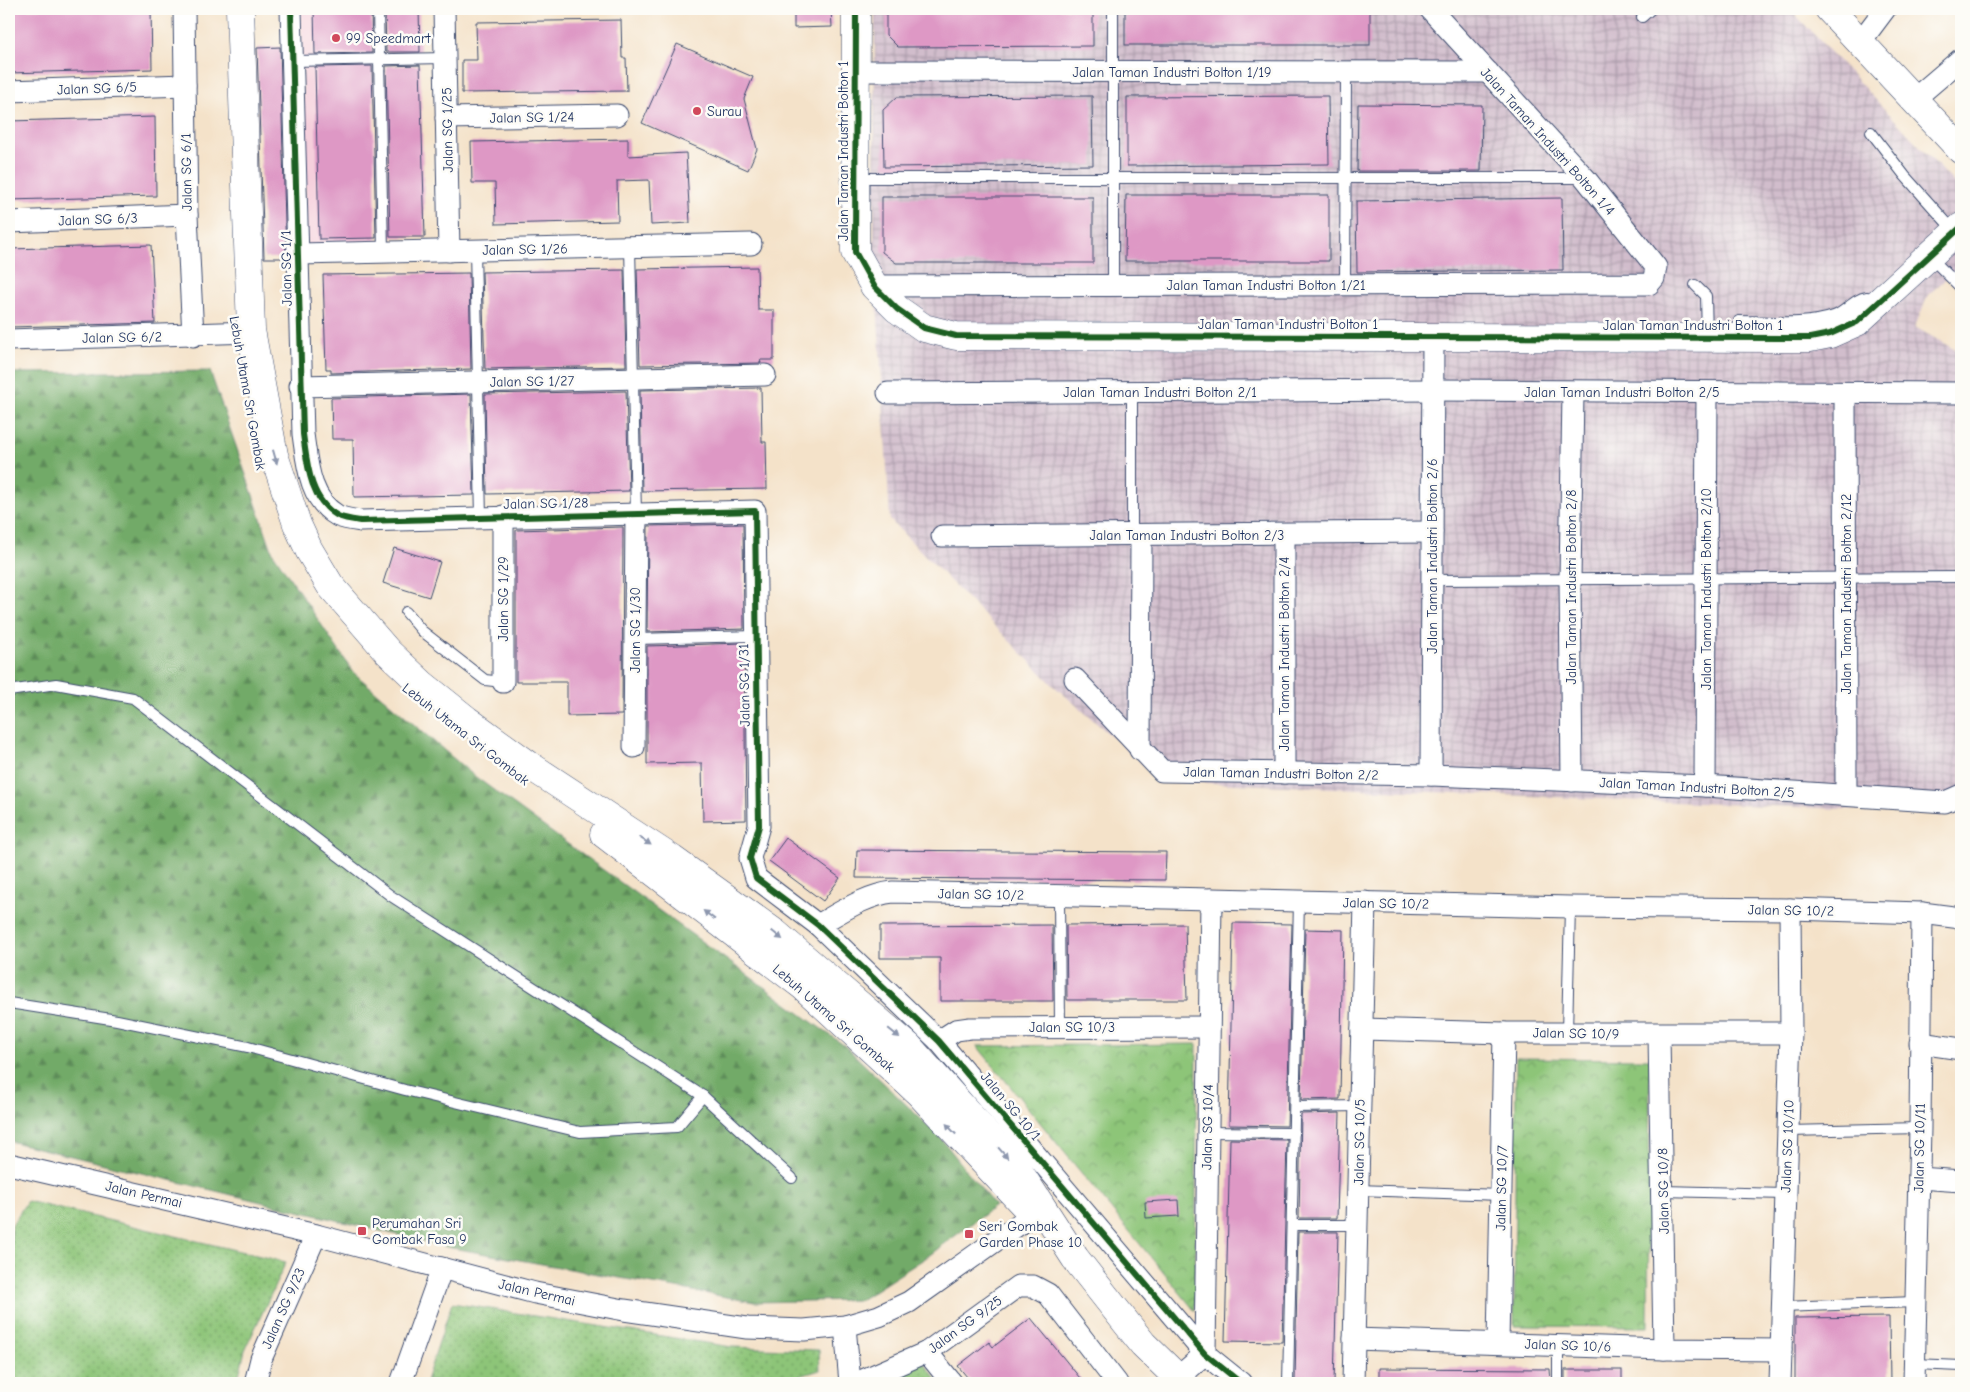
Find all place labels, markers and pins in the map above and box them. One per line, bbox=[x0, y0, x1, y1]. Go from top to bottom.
place label: 99 Speedmart bbox=[346, 30, 432, 47]
marker: 99 Speedmart bbox=[330, 32, 342, 44]
place label: Surau bbox=[707, 103, 742, 120]
marker: Surau bbox=[691, 105, 703, 117]
place label: Perumahan Sri Gombak Fasa 9 bbox=[372, 1215, 467, 1248]
place label: Seri Gombak Garden Phase 10 bbox=[979, 1218, 1082, 1251]
marker: Perumahan Sri Gombak Fasa 9 bbox=[356, 1225, 368, 1237]
marker: Seri Gombak Garden Phase 10 bbox=[963, 1228, 975, 1240]

